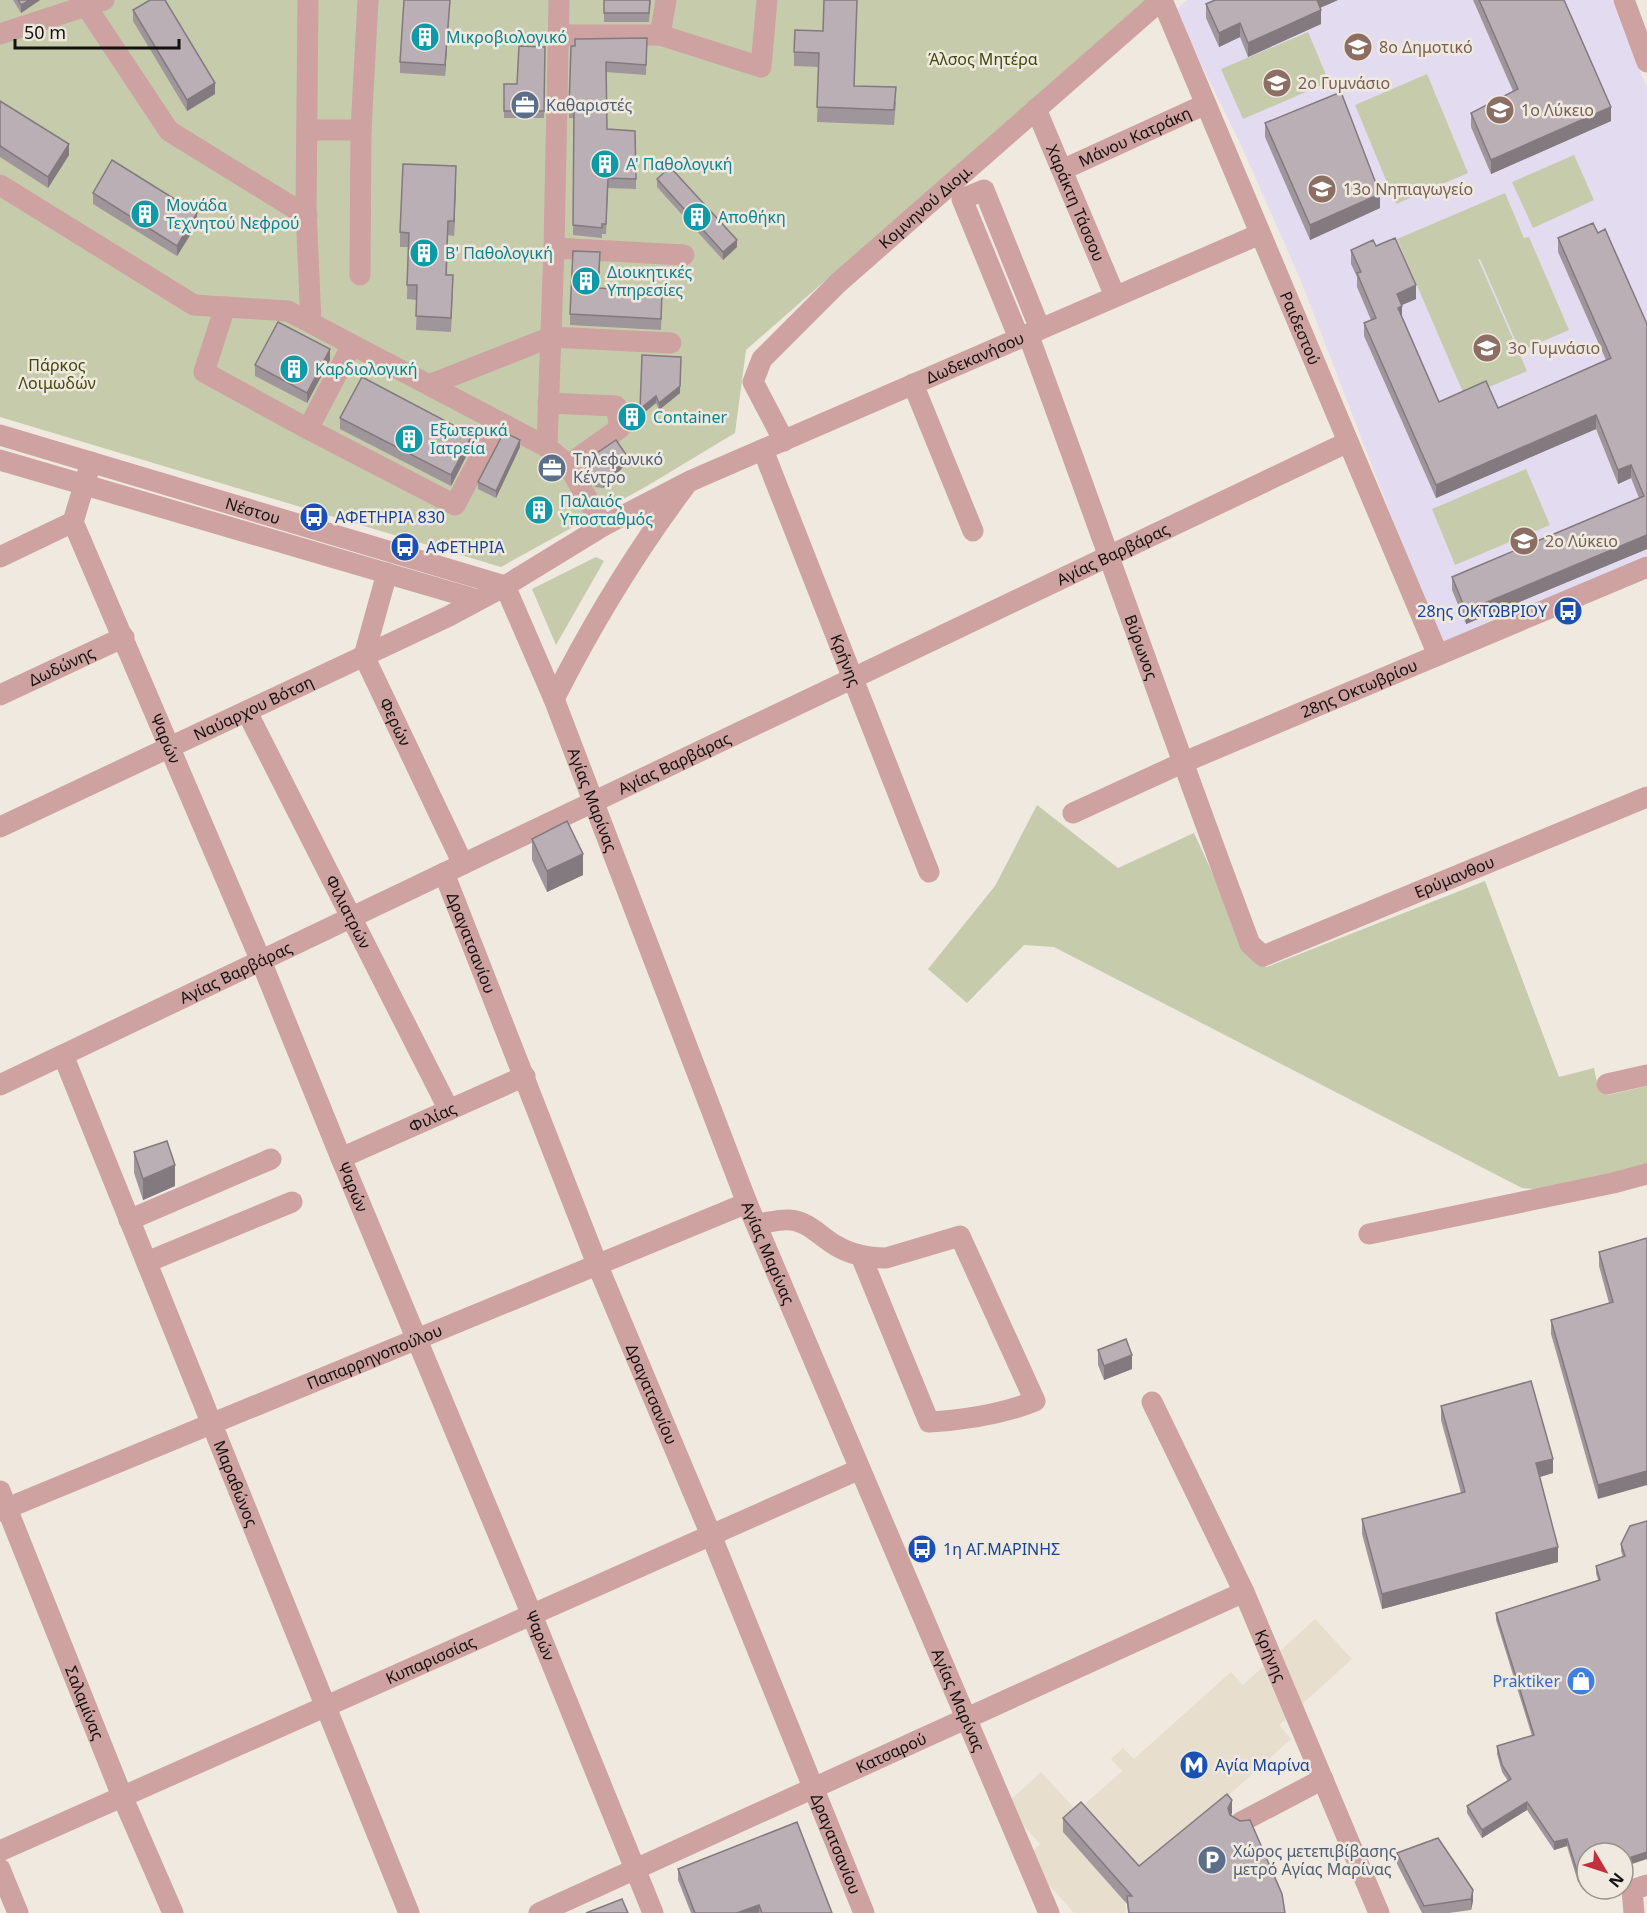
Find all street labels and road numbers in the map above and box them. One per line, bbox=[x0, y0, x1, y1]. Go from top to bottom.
street label: Μάνου Κατράκη bbox=[1075, 101, 1194, 172]
street label: Χαράκτη Τάσσου bbox=[1041, 141, 1110, 265]
street label: Κομνηνού Διομ. bbox=[874, 159, 977, 254]
street label: Ραιδεστού bbox=[1275, 288, 1326, 368]
street label: Δωδεκανήσου bbox=[922, 327, 1028, 389]
street label: Νέστου bbox=[223, 492, 283, 529]
street label: Αγίας Βαρβάρας bbox=[1053, 518, 1173, 590]
street label: Βύρωνος bbox=[1120, 612, 1163, 683]
street label: Κρήνης bbox=[825, 631, 866, 690]
street label: Δωδώνης bbox=[25, 641, 98, 691]
street label: 28ης Οκτωβρίου bbox=[1297, 654, 1421, 723]
street label: Ναύαρχου Βότση bbox=[190, 670, 317, 746]
street label: Φερών bbox=[374, 694, 416, 750]
street label: Ψαρών bbox=[145, 710, 186, 767]
street label: Αγίας Βαρβάρας bbox=[614, 727, 734, 800]
street label: Αγίας Μαρίνας bbox=[563, 744, 623, 855]
street label: Ερύμανθου bbox=[1411, 850, 1498, 903]
street label: Φιλιατρών bbox=[320, 871, 376, 952]
street label: Δραγατσανίου bbox=[442, 889, 501, 997]
street label: Αγίας Βαρβάρας bbox=[176, 936, 296, 1009]
street label: Φιλίας bbox=[405, 1097, 460, 1137]
street label: Ψαρών bbox=[333, 1158, 373, 1215]
street label: Αγίας Μαρίνας bbox=[737, 1198, 800, 1308]
street label: Παπαρρηγοπούλου bbox=[303, 1319, 446, 1394]
street label: Δραγατσανίου bbox=[621, 1340, 683, 1448]
street label: Μαραθώνος bbox=[208, 1437, 263, 1530]
street label: Ψαρών bbox=[520, 1607, 560, 1664]
street label: Κρήνης bbox=[1250, 1626, 1292, 1685]
street label: Κυπαρισσίας bbox=[382, 1630, 479, 1689]
street label: Αγίας Μαρίνας bbox=[927, 1645, 990, 1755]
street label: Σαλαμίνας bbox=[60, 1662, 109, 1743]
street label: Κατσαρού bbox=[852, 1727, 930, 1778]
street label: Δραγατσανίου bbox=[806, 1790, 866, 1898]

